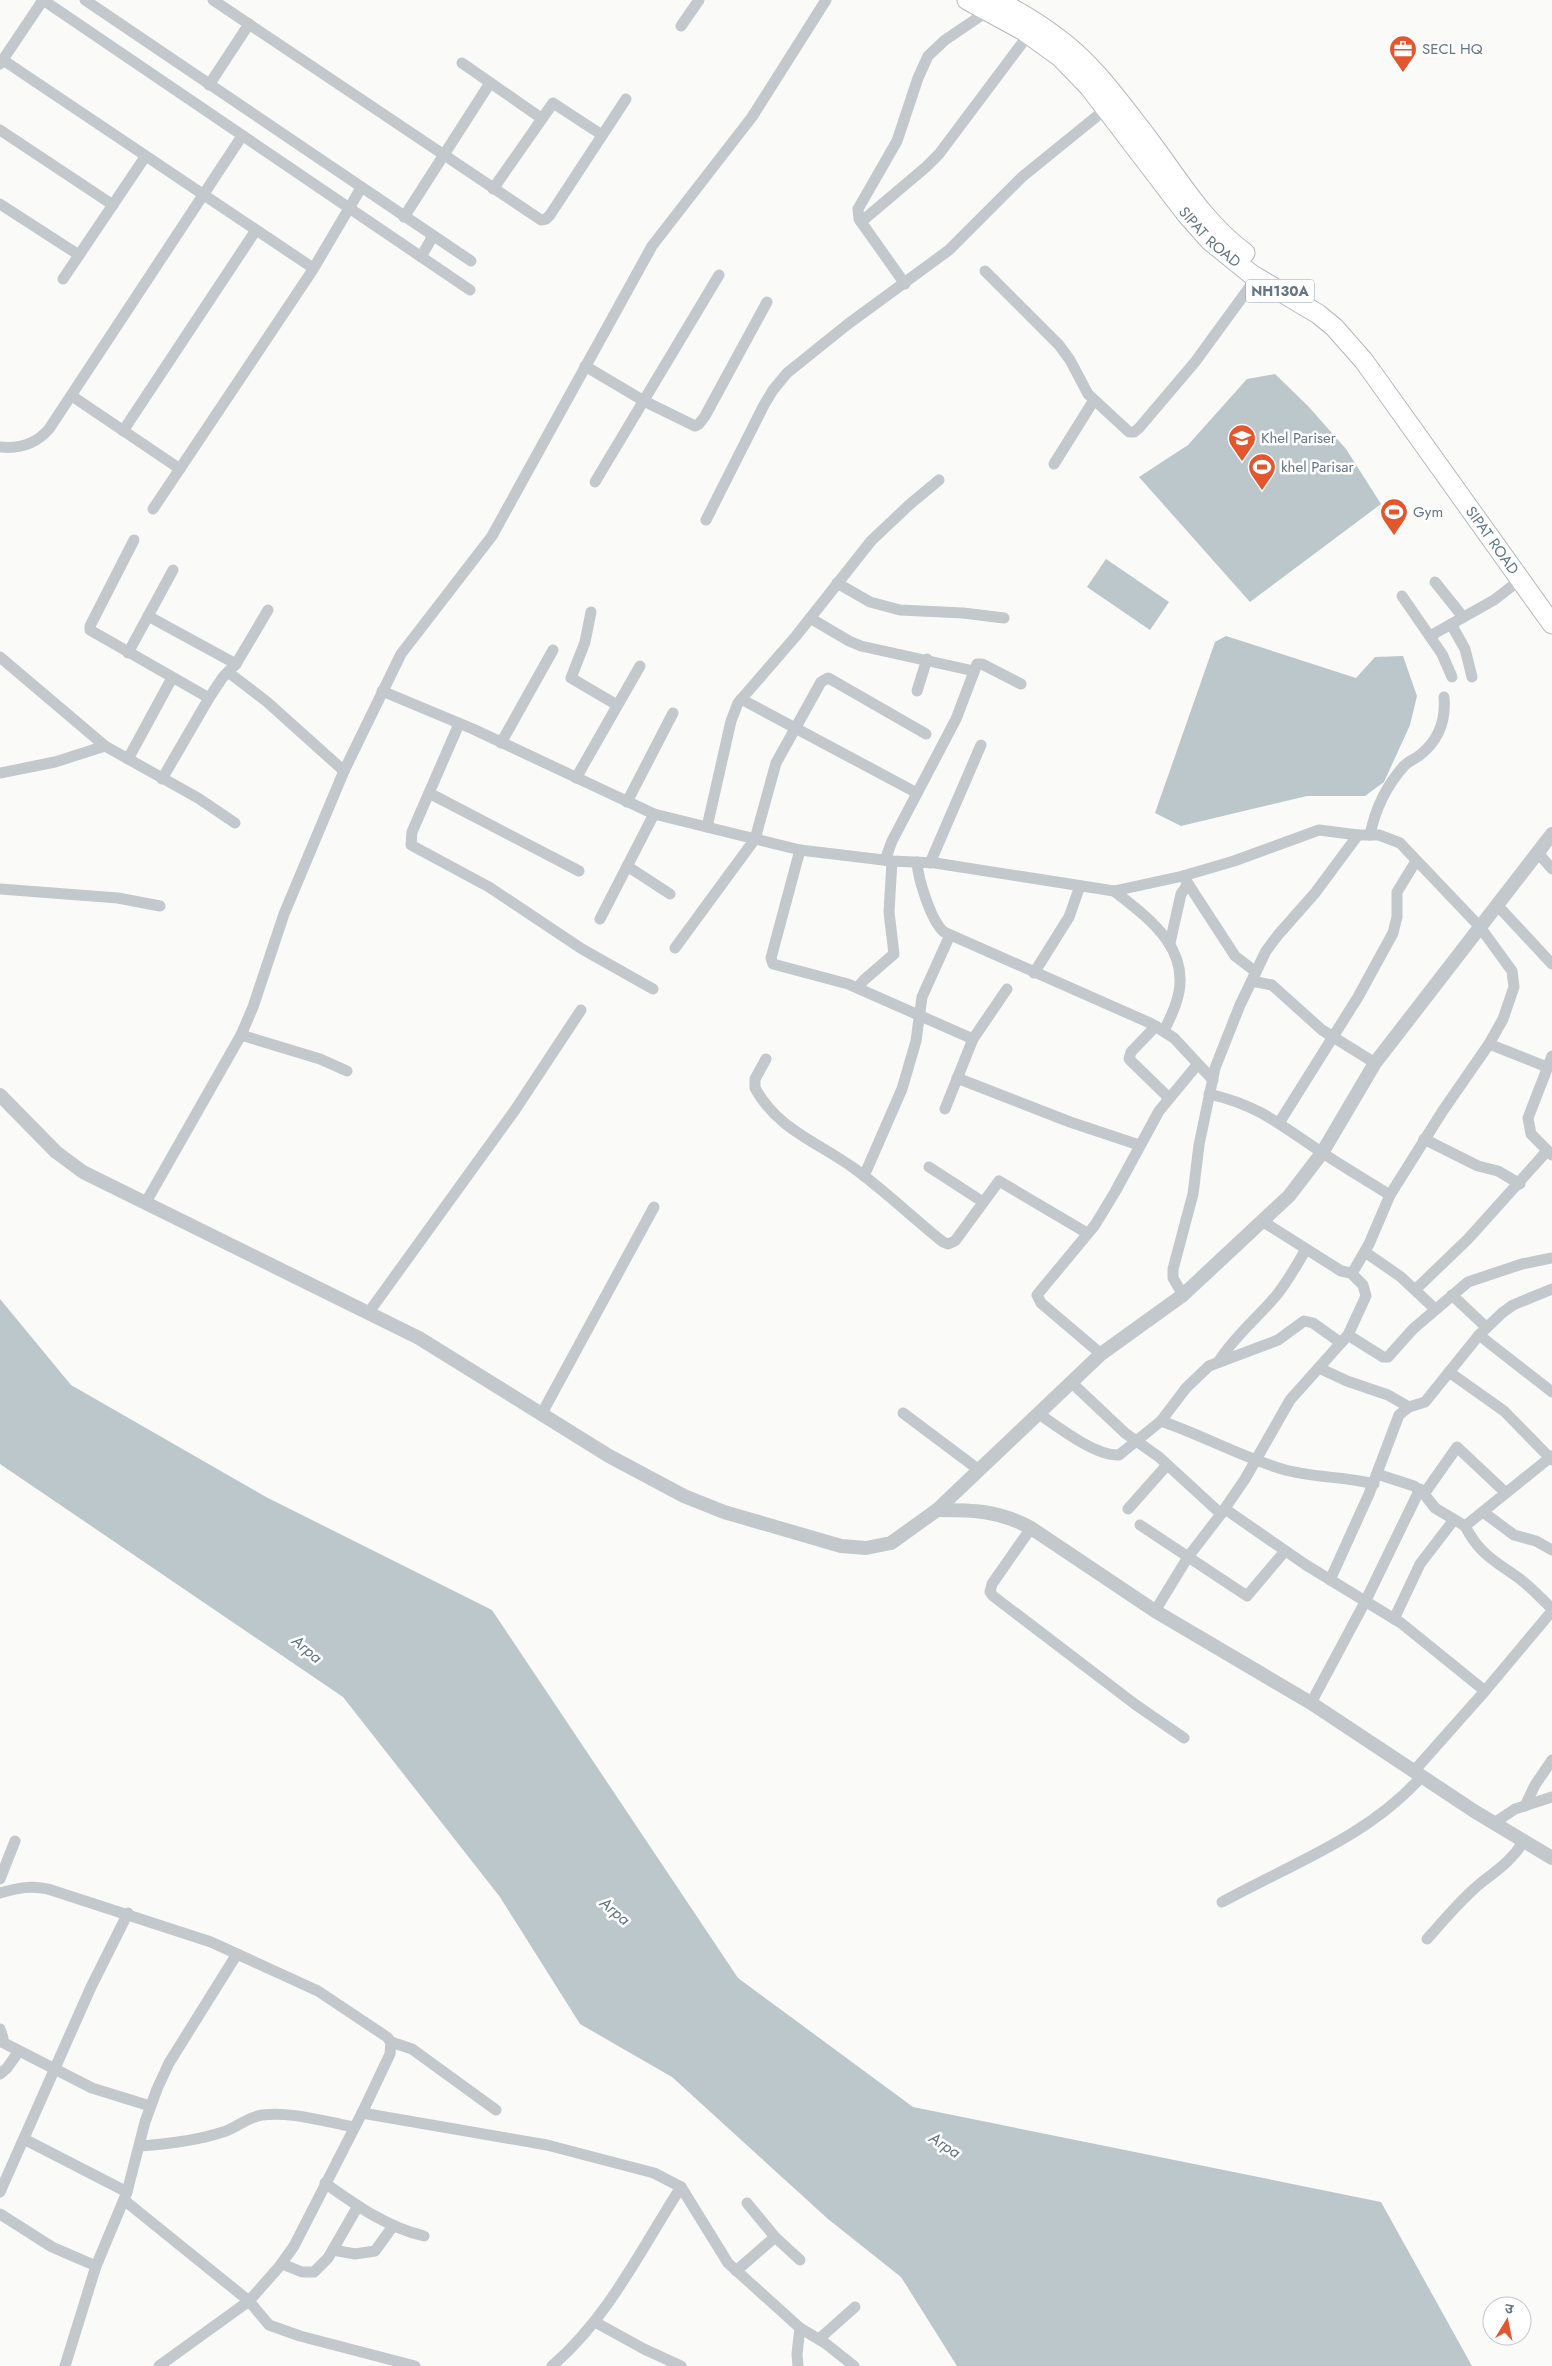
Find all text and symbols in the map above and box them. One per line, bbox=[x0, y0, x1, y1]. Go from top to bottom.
office icon: SECL HQ bbox=[1388, 34, 1418, 73]
place label: SECL HQ bbox=[1422, 38, 1483, 60]
street label: SIPAT ROAD bbox=[1173, 202, 1246, 273]
road number: NH130A bbox=[1246, 280, 1314, 302]
school or university icon: Khel Pariser bbox=[1227, 423, 1257, 462]
place label: Khel Pariser bbox=[1261, 427, 1337, 449]
sports icon: khel Parisar bbox=[1247, 452, 1277, 491]
place label: khel Parisar bbox=[1281, 456, 1354, 478]
sports icon: Gym bbox=[1379, 497, 1409, 536]
place label: Gym bbox=[1413, 501, 1443, 523]
street label: SIPAT ROAD bbox=[1460, 502, 1524, 579]
water label: Arpa bbox=[286, 1629, 327, 1669]
water label: Arpa bbox=[594, 1891, 635, 1931]
water label: Arpa bbox=[924, 2126, 965, 2164]
north arrow bbox=[1482, 2296, 1532, 2346]
text: उ bbox=[1503, 2298, 1516, 2319]

